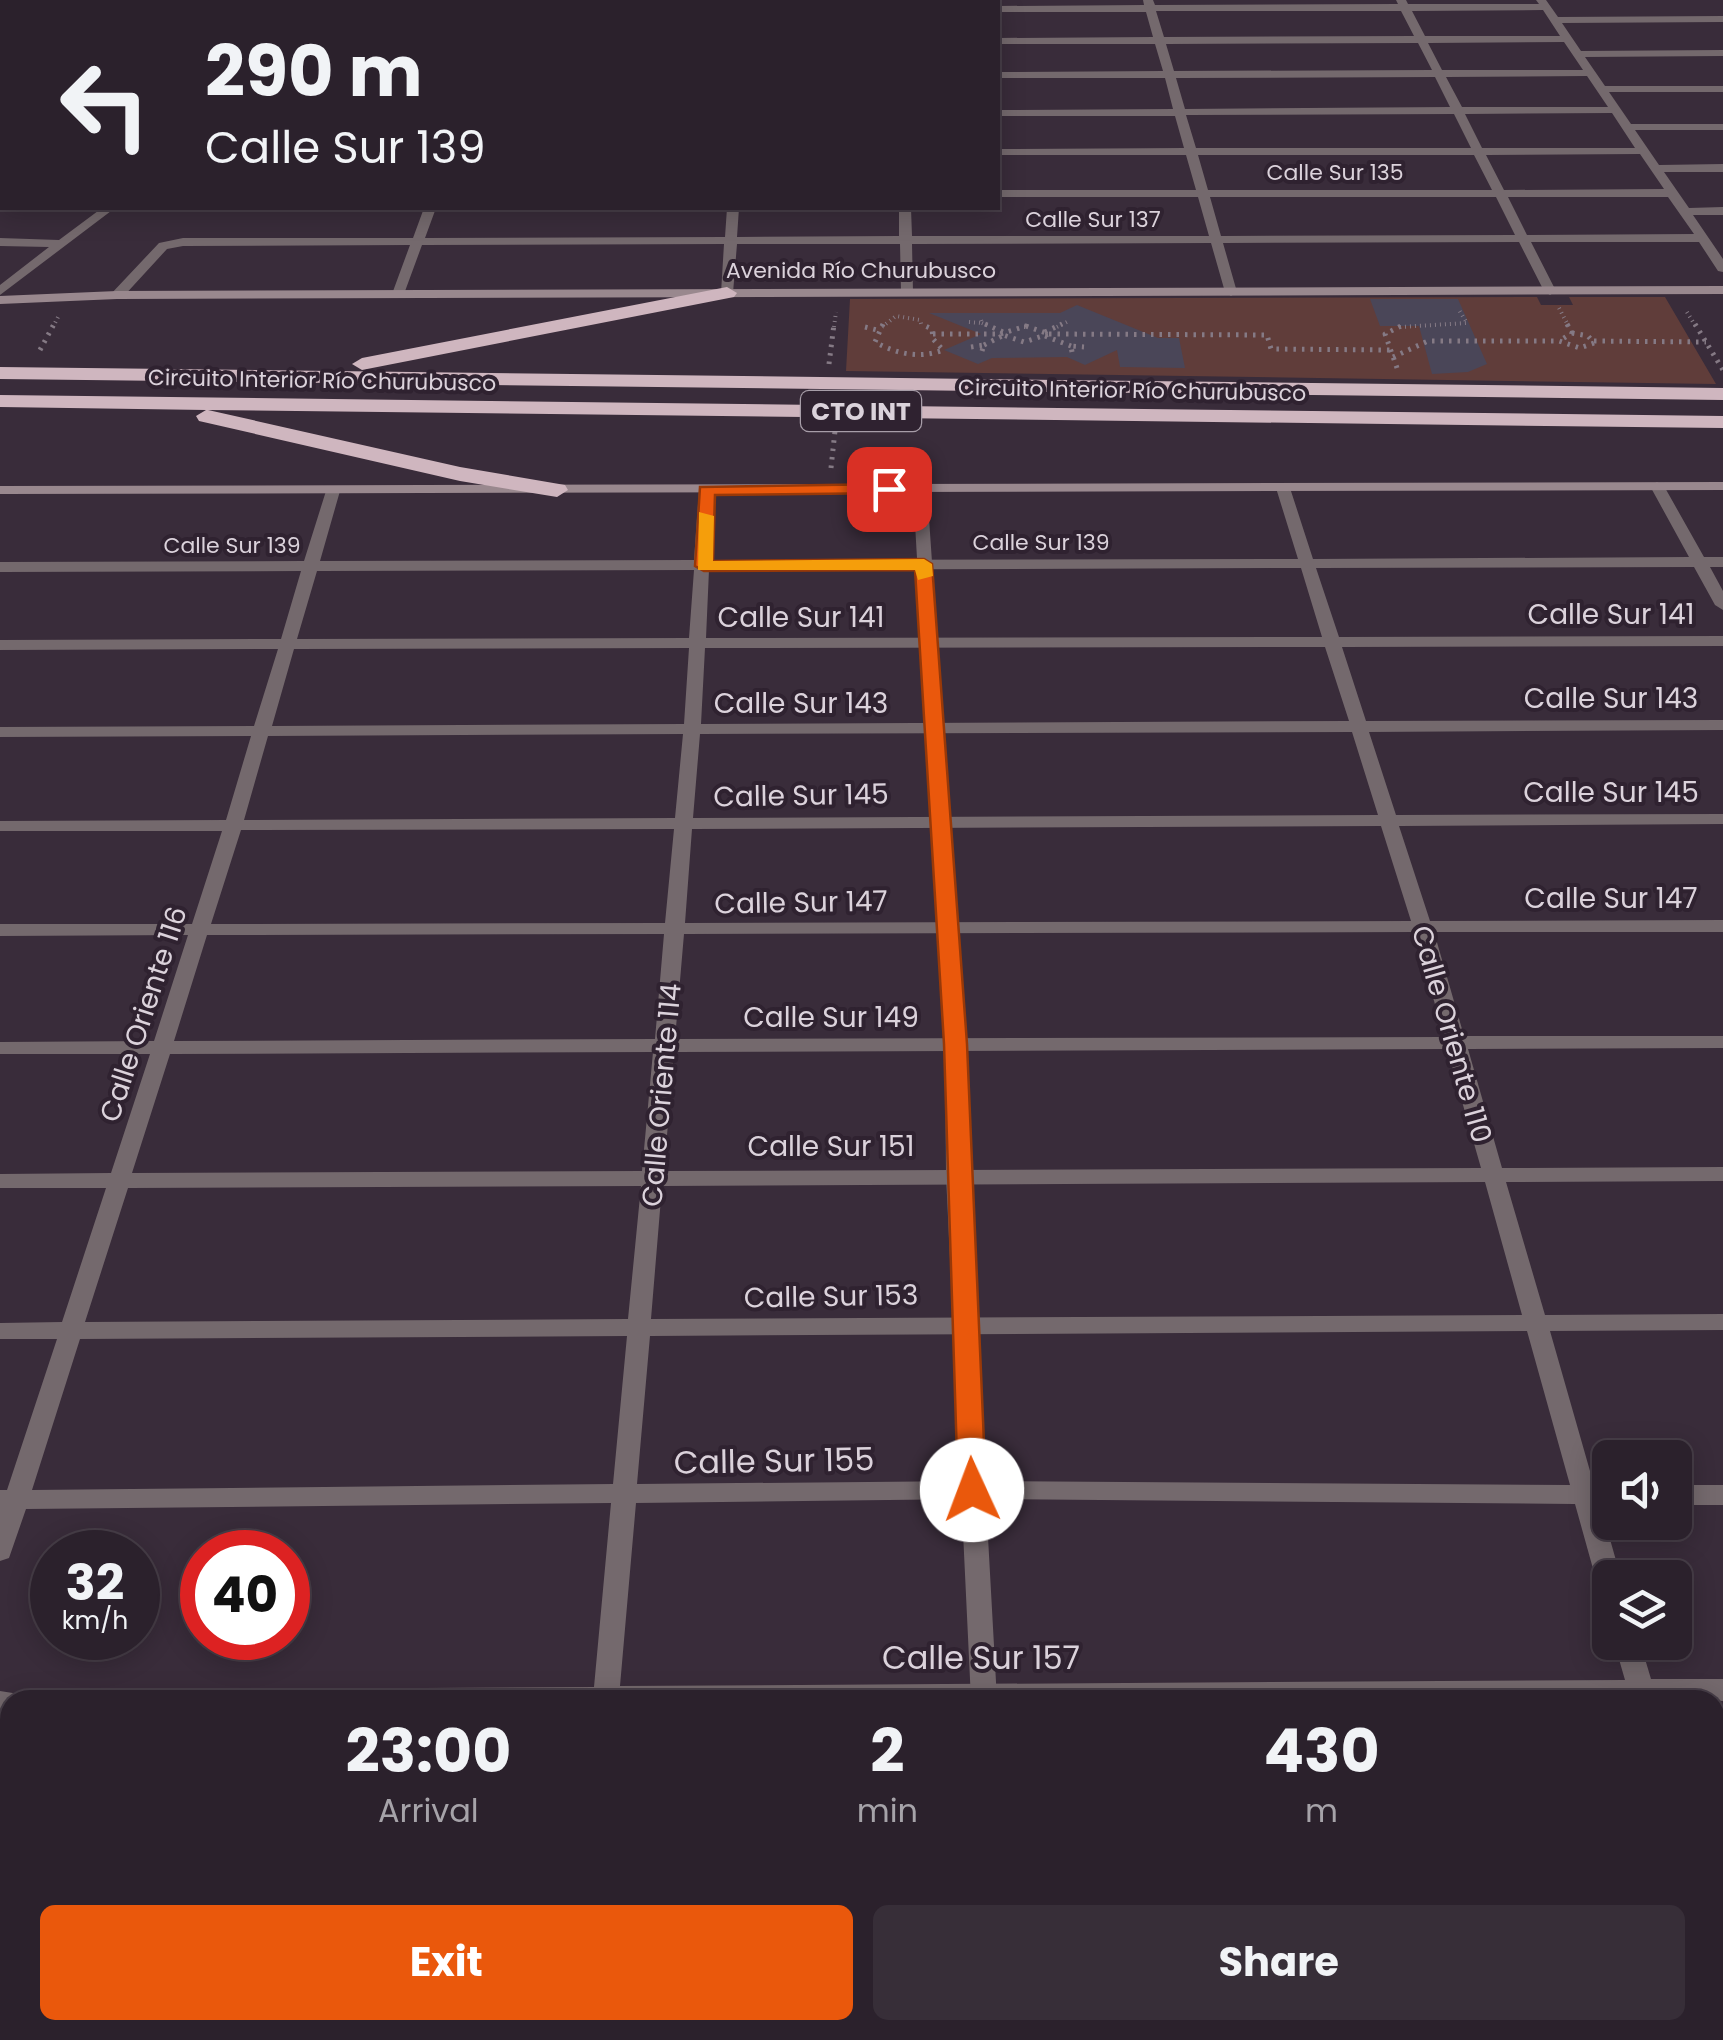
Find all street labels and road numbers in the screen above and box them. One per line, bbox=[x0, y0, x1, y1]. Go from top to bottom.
street label: Calle Sur 135 bbox=[1266, 157, 1404, 188]
street label: Calle Sur 137 bbox=[1025, 204, 1161, 235]
street label: Avenida Río Churubusco bbox=[726, 255, 996, 286]
street label: Circuito Interior Río Churubusco bbox=[148, 362, 496, 399]
street label: Circuito Interior Río Churubusco bbox=[958, 372, 1306, 409]
road number: CTO INT bbox=[801, 391, 921, 431]
street label: Calle Sur 139 bbox=[972, 527, 1110, 558]
street label: Calle Sur 139 bbox=[163, 530, 301, 561]
street label: Calle Sur 141 bbox=[1528, 595, 1694, 634]
street label: Calle Sur 141 bbox=[718, 598, 884, 637]
street label: Calle Sur 143 bbox=[1524, 679, 1698, 718]
street label: Calle Sur 143 bbox=[714, 684, 888, 723]
street label: Calle Sur 145 bbox=[1523, 773, 1699, 812]
street label: Calle Sur 145 bbox=[713, 774, 889, 817]
street label: Calle Sur 147 bbox=[1524, 879, 1698, 918]
street label: Calle Sur 147 bbox=[714, 881, 888, 924]
street label: Calle Oriente 116 bbox=[90, 901, 197, 1127]
street label: Calle Oriente 110 bbox=[1402, 921, 1501, 1147]
street label: Calle Oriente 114 bbox=[632, 982, 691, 1208]
street label: Calle Sur 149 bbox=[743, 998, 919, 1037]
street label: Calle Sur 151 bbox=[748, 1127, 914, 1166]
street label: Calle Sur 153 bbox=[743, 1275, 919, 1318]
street label: Calle Sur 155 bbox=[673, 1436, 875, 1485]
street label: Calle Sur 157 bbox=[882, 1635, 1080, 1680]

